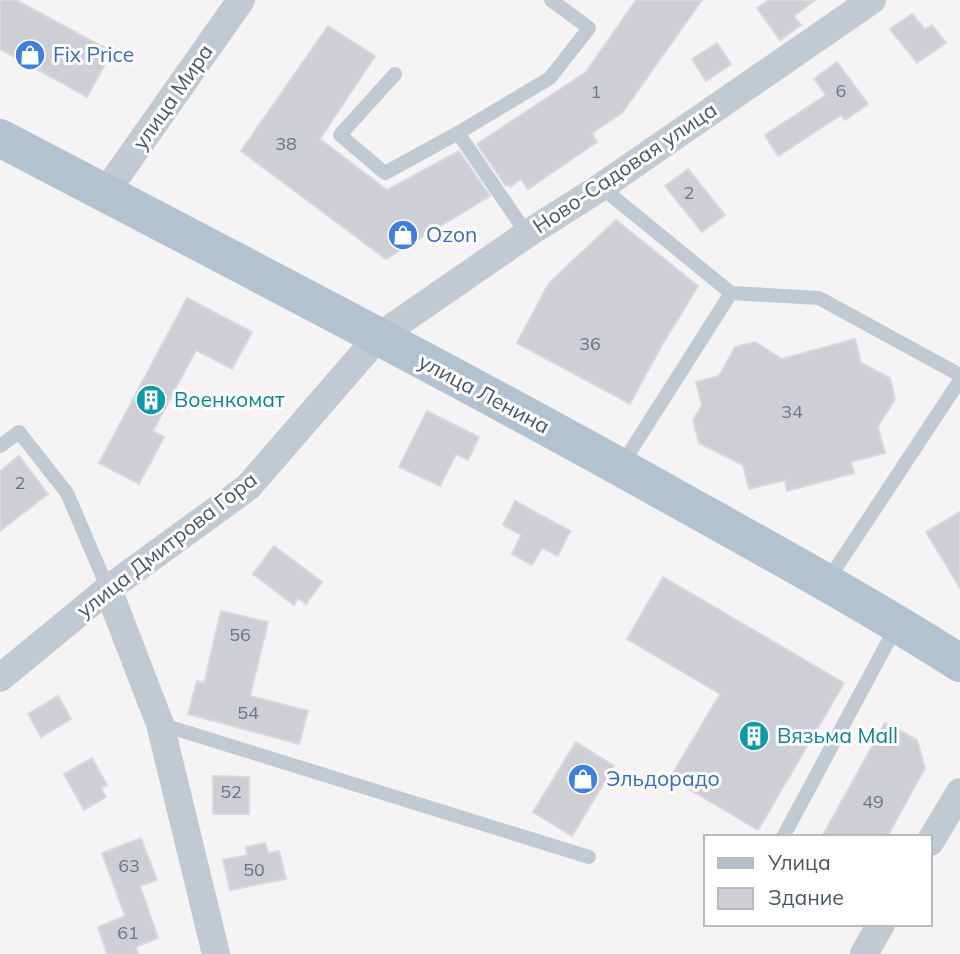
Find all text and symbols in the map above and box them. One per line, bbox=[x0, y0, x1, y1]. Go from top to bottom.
shop icon: Fix Price bbox=[13, 38, 47, 72]
street label: улица Мира bbox=[126, 39, 218, 154]
place label: Fix Price bbox=[53, 41, 134, 67]
house number: 6 bbox=[836, 79, 846, 102]
house number: 1 bbox=[591, 80, 601, 103]
street label: Ново-Садовая улица bbox=[528, 96, 721, 238]
house number: 38 bbox=[275, 132, 297, 155]
house number: 2 bbox=[684, 181, 694, 204]
shop icon: Ozon bbox=[386, 218, 420, 252]
place label: Ozon bbox=[426, 221, 477, 247]
house number: 36 bbox=[579, 332, 601, 355]
street label: улица Ленина bbox=[414, 348, 554, 439]
building icon: Военкомат bbox=[134, 383, 168, 417]
place label: Военкомат bbox=[174, 386, 285, 412]
house number: 34 bbox=[781, 400, 803, 423]
street label: улица Дмитрова Гора bbox=[71, 466, 262, 623]
house number: 2 bbox=[15, 471, 25, 494]
house number: 56 bbox=[229, 623, 251, 646]
house number: 54 bbox=[237, 701, 259, 724]
building icon: Вязьма Mall bbox=[737, 719, 771, 753]
place label: Вязьма Mall bbox=[777, 722, 898, 748]
shop icon: Эльдорадо bbox=[566, 762, 600, 796]
place label: Эльдорадо bbox=[606, 765, 720, 791]
house number: 52 bbox=[220, 780, 242, 803]
house number: 49 bbox=[862, 790, 884, 813]
legend bbox=[704, 835, 932, 926]
text: Улица bbox=[767, 849, 831, 875]
house number: 63 bbox=[118, 854, 140, 877]
house number: 50 bbox=[243, 858, 265, 881]
text: Здание bbox=[768, 884, 844, 910]
house number: 61 bbox=[117, 921, 139, 944]

